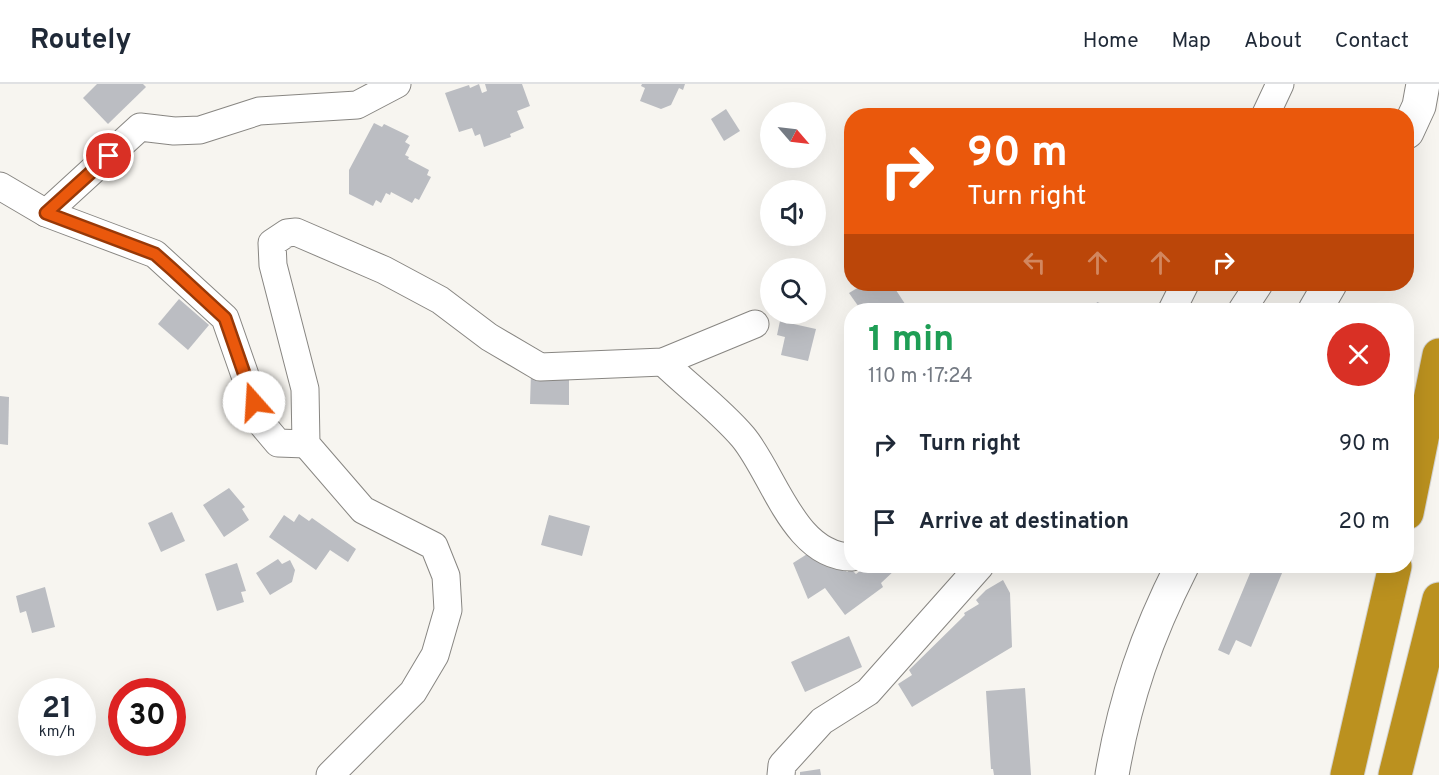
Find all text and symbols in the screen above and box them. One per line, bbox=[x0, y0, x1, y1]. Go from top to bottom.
text: Routely bbox=[30, 23, 131, 59]
text: Home bbox=[1083, 28, 1139, 55]
text: Map bbox=[1172, 28, 1211, 55]
text: About bbox=[1244, 28, 1302, 55]
text: Contact bbox=[1335, 28, 1409, 55]
north arrow bbox=[760, 102, 826, 168]
map controls bbox=[760, 102, 826, 324]
text: 90 m bbox=[967, 128, 1068, 181]
pin bbox=[83, 130, 134, 181]
icon: right bbox=[868, 132, 946, 210]
icon: arrive bbox=[92, 139, 125, 172]
button: sound bbox=[760, 180, 826, 246]
text: Turn right bbox=[967, 180, 1086, 214]
icon: left bbox=[1018, 246, 1051, 279]
icon: ahead bbox=[1081, 246, 1114, 279]
icon: ahead bbox=[1144, 246, 1177, 279]
icon: right bbox=[1207, 246, 1240, 279]
button: search bbox=[760, 258, 826, 324]
text: 1 min bbox=[868, 318, 954, 364]
button: close bbox=[1327, 323, 1390, 386]
text: 110 m · 17:24 bbox=[868, 364, 973, 390]
position arrow bbox=[222, 370, 286, 434]
icon: right bbox=[868, 428, 901, 461]
text: Turn right bbox=[919, 431, 1021, 458]
text: 90 m bbox=[1339, 431, 1390, 458]
icon: arrive bbox=[868, 506, 901, 539]
text: Arrive at destination bbox=[919, 509, 1129, 536]
text: 20 m bbox=[1339, 509, 1390, 536]
speed limit sign: 30 bbox=[108, 678, 186, 756]
text: 21 bbox=[42, 691, 72, 728]
text: km/h bbox=[39, 723, 75, 742]

